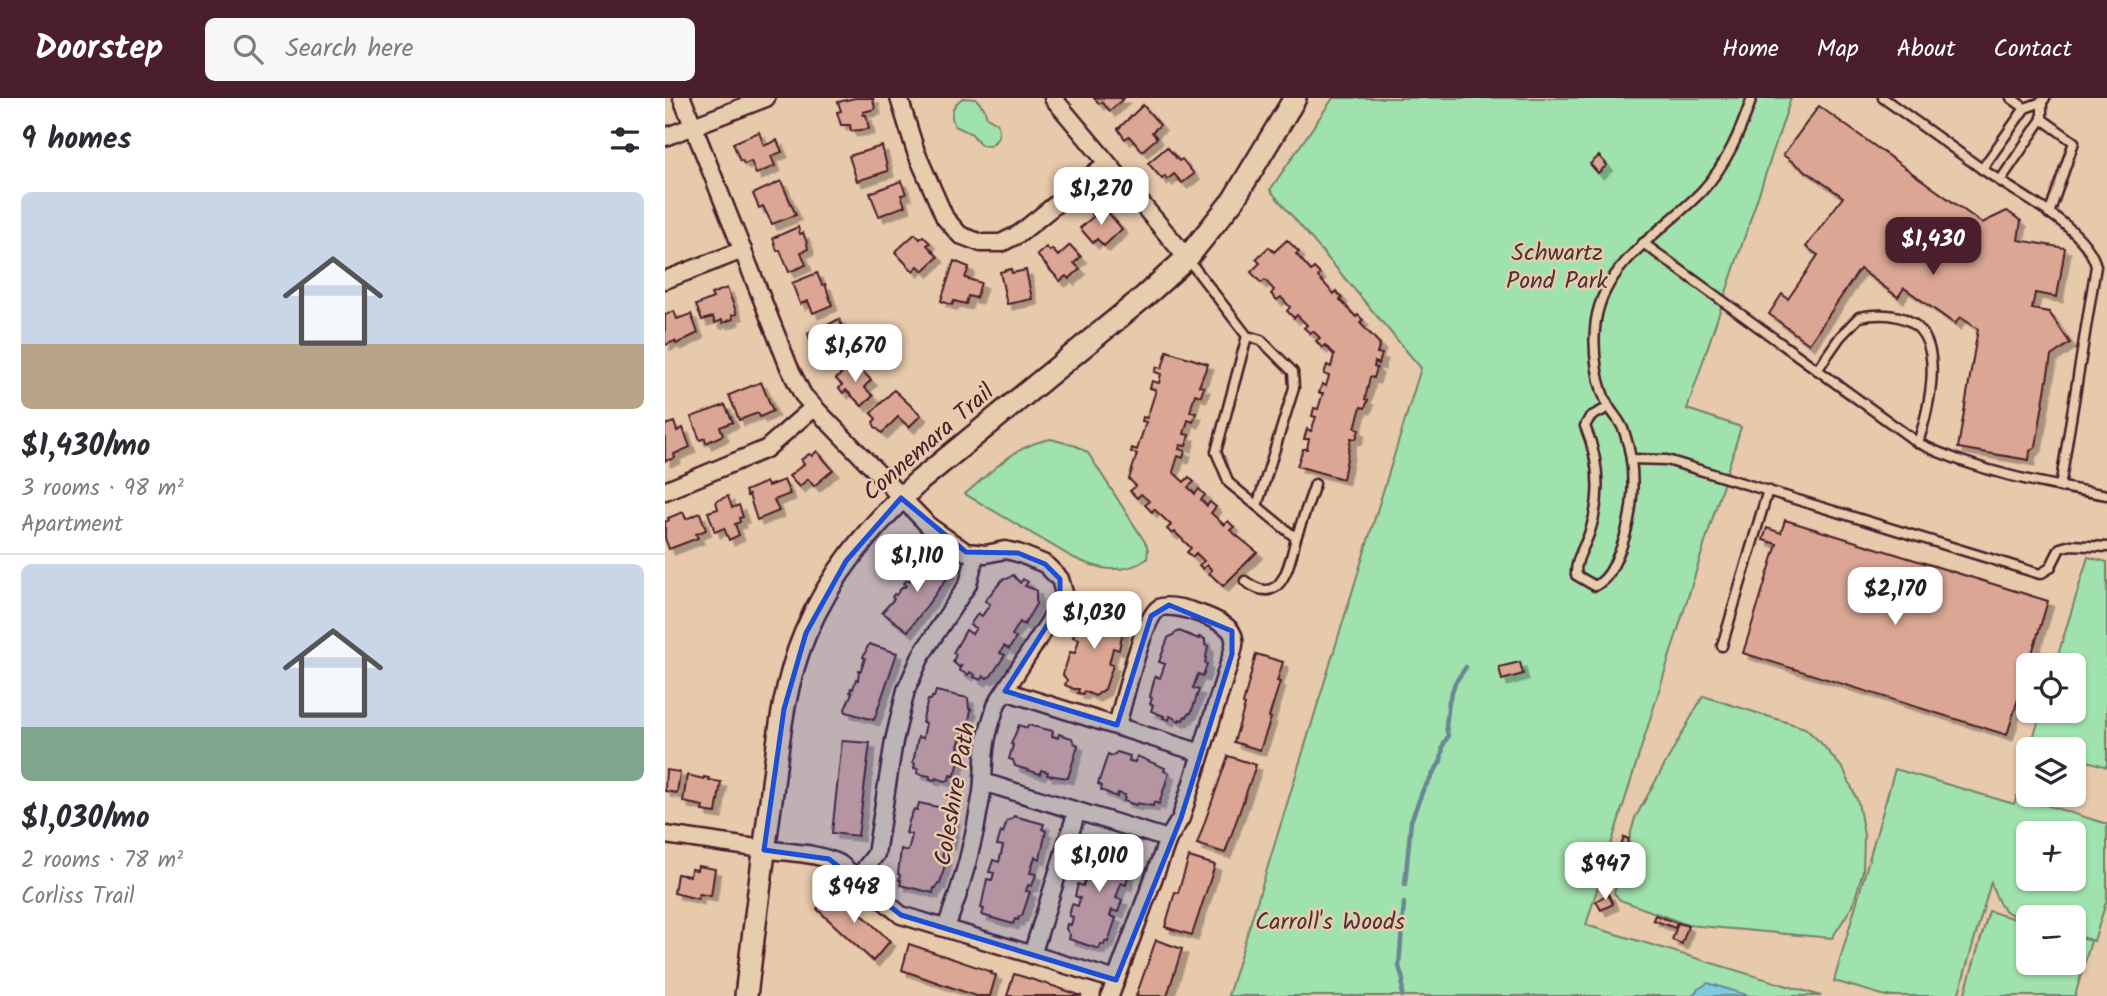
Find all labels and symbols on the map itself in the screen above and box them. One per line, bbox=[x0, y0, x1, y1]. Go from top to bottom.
pin: $1,270 bbox=[1044, 167, 1158, 227]
pin: $1,430 bbox=[1876, 218, 1990, 277]
park label: Schwartz Pond Park bbox=[1506, 234, 1609, 301]
pin: $1,670 bbox=[798, 324, 912, 384]
street label: Connemara Trail bbox=[854, 374, 1004, 512]
pin: $1,110 bbox=[860, 534, 974, 594]
pin: $2,170 bbox=[1838, 568, 1952, 627]
pin: $1,030 bbox=[1037, 592, 1151, 651]
street label: Coleshire Path bbox=[924, 719, 988, 869]
pin: $1,010 bbox=[1042, 834, 1156, 894]
pin: $947 bbox=[1564, 842, 1646, 902]
pin: $948 bbox=[813, 866, 895, 925]
park label: Carroll's Woods bbox=[1255, 903, 1405, 942]

